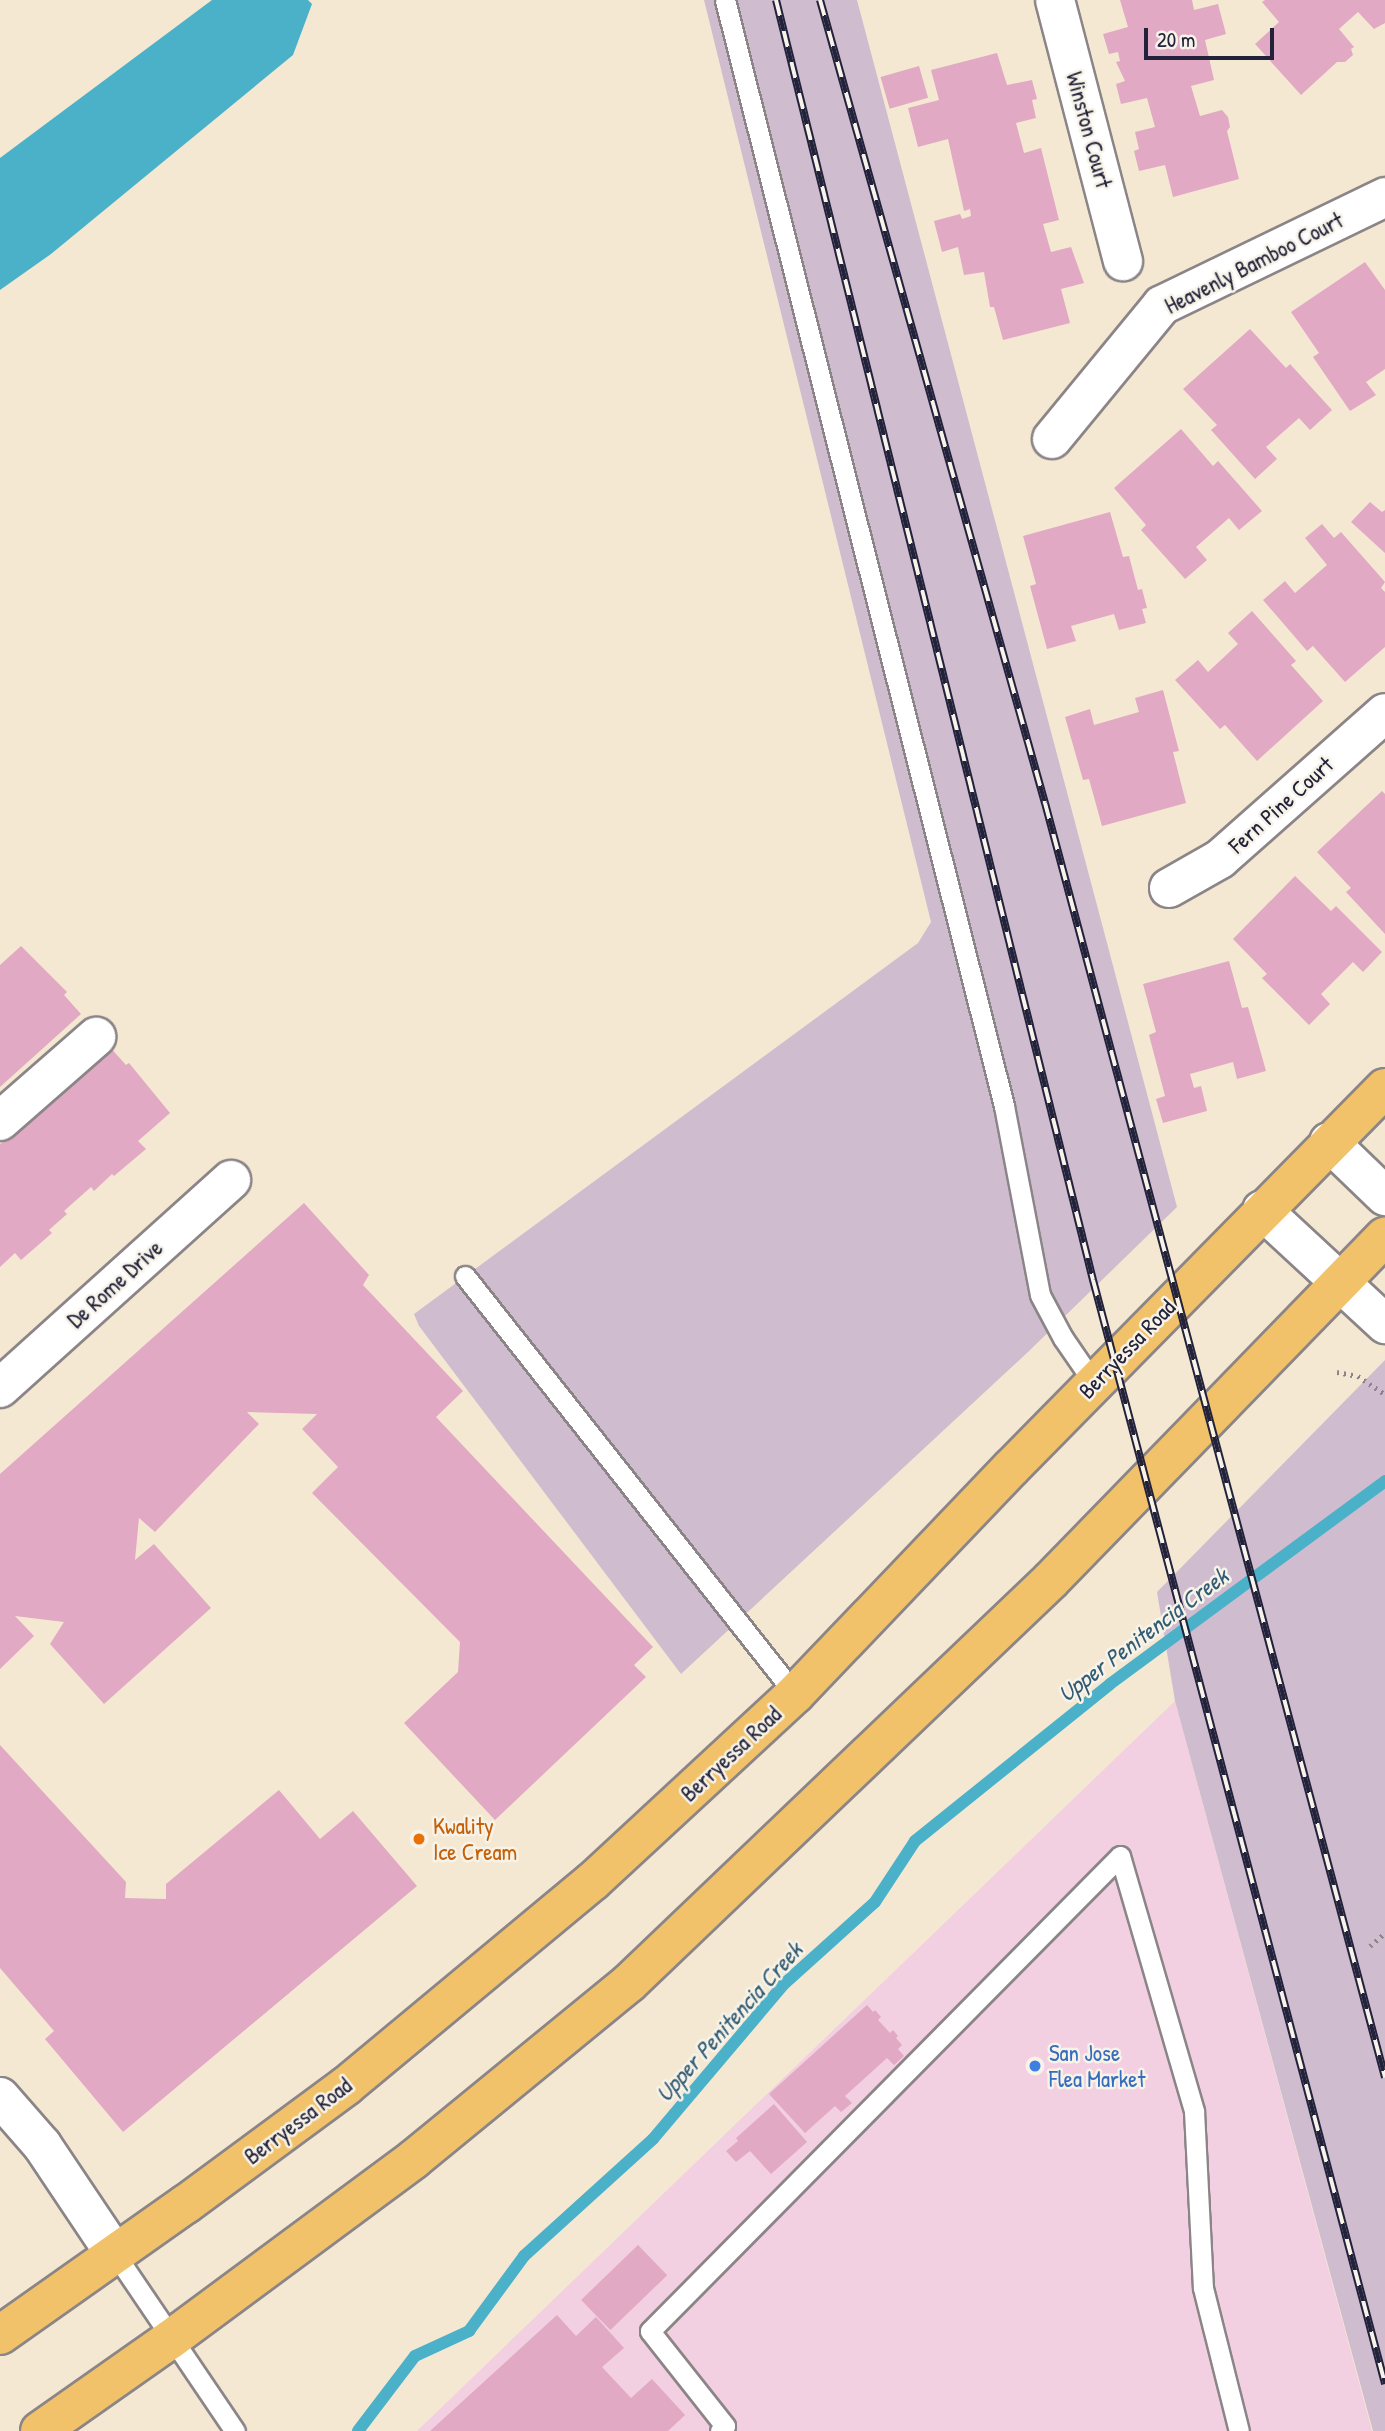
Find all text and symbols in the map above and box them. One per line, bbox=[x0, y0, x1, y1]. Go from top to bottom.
scale bar bbox=[1147, 14, 1276, 58]
text: 20 m bbox=[1157, 25, 1195, 54]
street label: Winston Court bbox=[1060, 69, 1118, 191]
street label: Heavenly Bamboo Court bbox=[1160, 206, 1348, 320]
street label: Fern Pine Court bbox=[1223, 751, 1339, 859]
street label: De Rome Drive bbox=[62, 1234, 168, 1334]
street label: Berryessa Road bbox=[1073, 1294, 1181, 1404]
water label: Upper Penitencia Creek bbox=[1052, 1562, 1234, 1708]
street label: Berryessa Road bbox=[675, 1701, 787, 1807]
place label: Kwality Ice Cream bbox=[433, 1812, 517, 1866]
marker: Kwality Ice Cream bbox=[411, 1831, 427, 1847]
water label: Upper Penitencia Creek bbox=[650, 1936, 808, 2108]
place label: San Jose Flea Market bbox=[1049, 2039, 1145, 2093]
marker: San Jose Flea Market bbox=[1027, 2058, 1043, 2074]
street label: Berryessa Road bbox=[239, 2072, 357, 2170]

